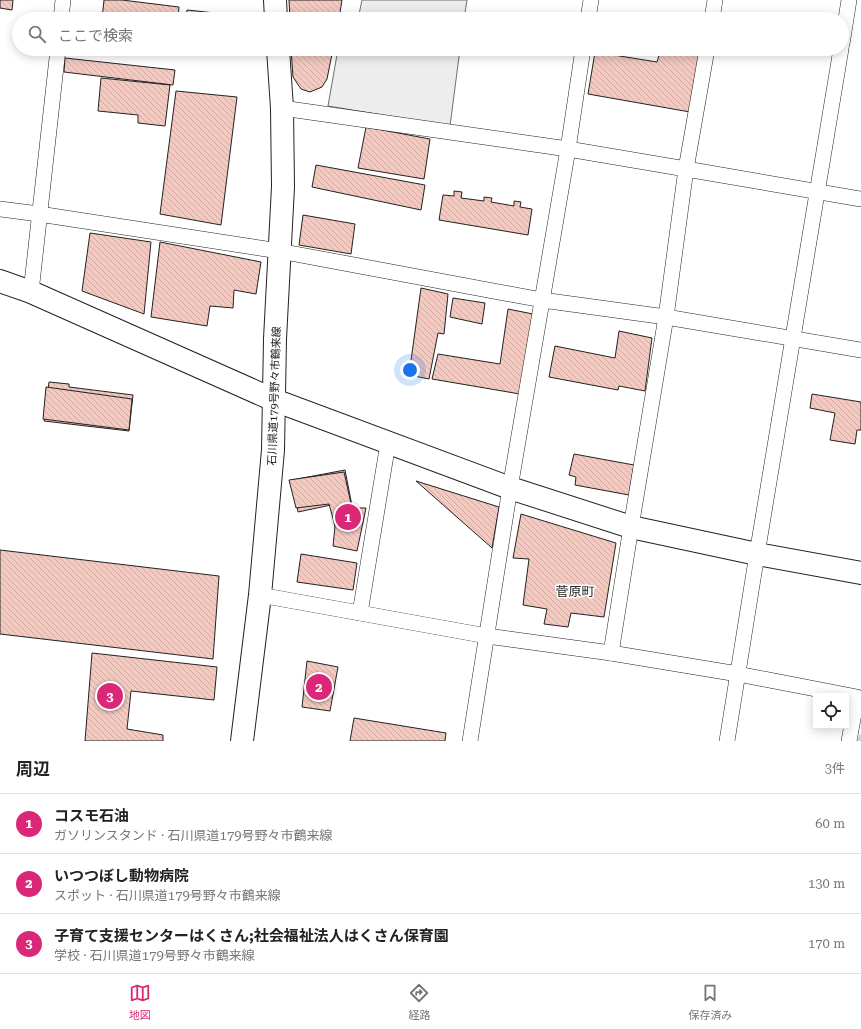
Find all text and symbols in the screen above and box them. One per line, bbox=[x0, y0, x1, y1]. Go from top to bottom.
search box bbox=[12, 12, 849, 56]
icon: search bbox=[26, 23, 48, 45]
text: ここで検索 bbox=[58, 27, 133, 45]
street label: 石川県道179号野々市鶴来線 bbox=[266, 326, 283, 466]
your location bbox=[400, 360, 420, 380]
pin: 1 bbox=[335, 502, 361, 532]
district label: 菅原町 bbox=[555, 584, 595, 599]
pin: 2 bbox=[306, 672, 332, 702]
pin: 3 bbox=[97, 681, 123, 711]
map controls bbox=[813, 693, 849, 729]
button: locate bbox=[813, 693, 849, 729]
text: 周辺 bbox=[16, 759, 50, 779]
text: 3件 bbox=[825, 761, 845, 776]
text: コスモ石油 bbox=[54, 807, 129, 825]
text: 1 bbox=[25, 816, 33, 831]
text: 60 m bbox=[815, 816, 845, 831]
text: ガソリンスタンド · 石川県道179号野々市鶴来線 bbox=[54, 828, 332, 843]
text: いつつぼし動物病院 bbox=[54, 867, 189, 885]
text: 2 bbox=[25, 876, 33, 891]
text: 130 m bbox=[808, 876, 845, 891]
text: スポット · 石川県道179号野々市鶴来線 bbox=[54, 888, 281, 903]
text: 子育て支援センターはくさん;社会福祉法人はくさん保育園 bbox=[54, 927, 449, 945]
text: 3 bbox=[25, 936, 33, 951]
text: 170 m bbox=[808, 936, 845, 951]
text: 学校 · 石川県道179号野々市鶴来線 bbox=[54, 948, 255, 963]
tab: 地図 bbox=[129, 982, 151, 1022]
tab: 経路 bbox=[408, 982, 430, 1022]
tab: 保存済み bbox=[688, 982, 732, 1022]

